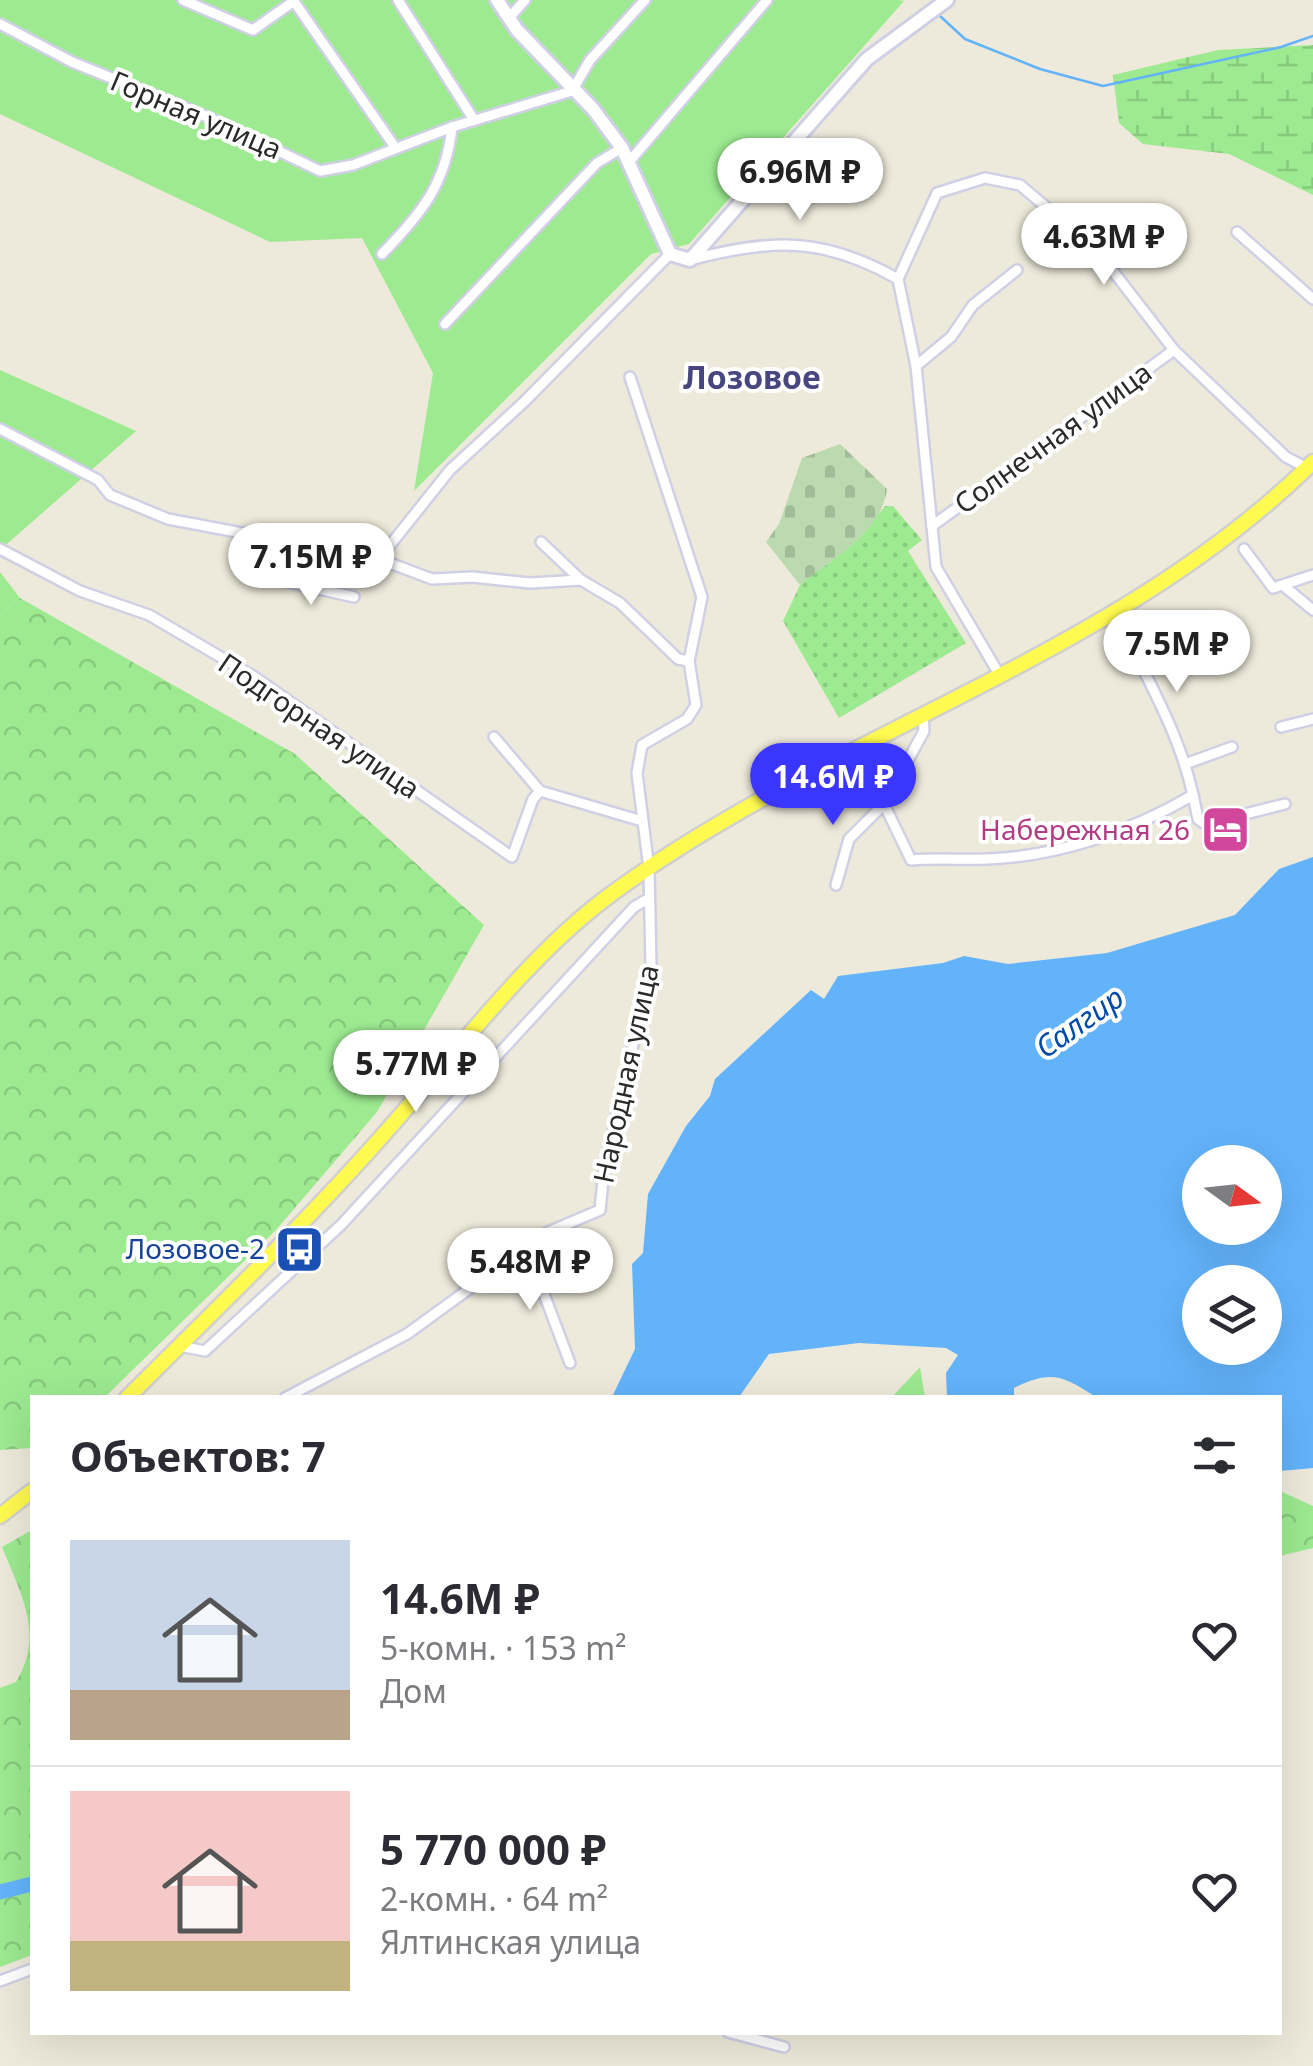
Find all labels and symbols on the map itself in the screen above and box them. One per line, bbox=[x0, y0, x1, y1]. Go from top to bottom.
street label: Горная улица bbox=[105, 61, 288, 167]
pin: 6.96M ₽ bbox=[708, 138, 892, 223]
pin: 4.63M ₽ bbox=[1012, 203, 1196, 288]
street label: Солнечная улица bbox=[946, 353, 1159, 522]
district label: Лозовое bbox=[683, 355, 821, 398]
pin: 7.15M ₽ bbox=[219, 523, 403, 608]
pin: 7.5M ₽ bbox=[1096, 610, 1258, 695]
street label: Подгорная улица bbox=[211, 644, 428, 807]
pin: 14.6M ₽ bbox=[741, 743, 925, 828]
hotel icon: Набережная 26 bbox=[1199, 804, 1251, 856]
place label: Набережная 26 bbox=[980, 810, 1190, 848]
street label: Народная улица bbox=[583, 961, 667, 1186]
water label: Салгир bbox=[1027, 977, 1131, 1067]
pin: 5.77M ₽ bbox=[324, 1030, 508, 1115]
north arrow bbox=[1182, 1145, 1282, 1245]
bus stop icon: Лозовое-2 bbox=[274, 1223, 326, 1275]
pin: 5.48M ₽ bbox=[438, 1228, 622, 1313]
place label: Лозовое-2 bbox=[126, 1229, 265, 1267]

